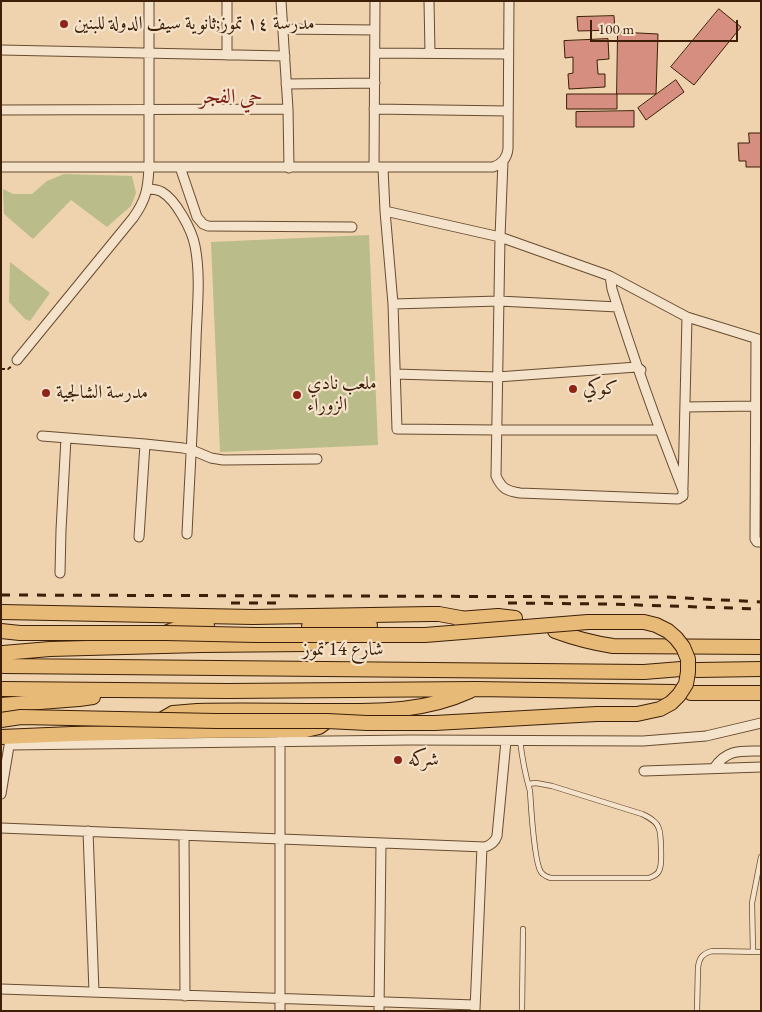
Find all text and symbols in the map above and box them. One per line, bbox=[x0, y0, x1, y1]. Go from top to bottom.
scale bar bbox=[592, 10, 740, 42]
place label: مدرسة ١٤ تموز;ثانوية سيف الدولة للبنين bbox=[74, 13, 315, 35]
marker: مدرسة ١٤ تموز;ثانوية سيف الدولة للبنين bbox=[58, 18, 70, 30]
text: 100 m bbox=[598, 19, 634, 38]
district label: حي الفجر bbox=[199, 84, 263, 110]
place label: ملعب نادي الزوراء bbox=[307, 373, 377, 417]
place label: كوكي bbox=[583, 378, 618, 400]
place label: مدرسة الشالجية bbox=[56, 382, 148, 404]
marker: كوكي bbox=[567, 383, 579, 395]
marker: مدرسة الشالجية bbox=[40, 387, 52, 399]
marker: ملعب نادي الزوراء bbox=[291, 389, 303, 401]
street label: شارع 14 تموز bbox=[302, 639, 384, 661]
place label: شركه bbox=[408, 749, 439, 771]
marker: شركه bbox=[392, 754, 404, 766]

